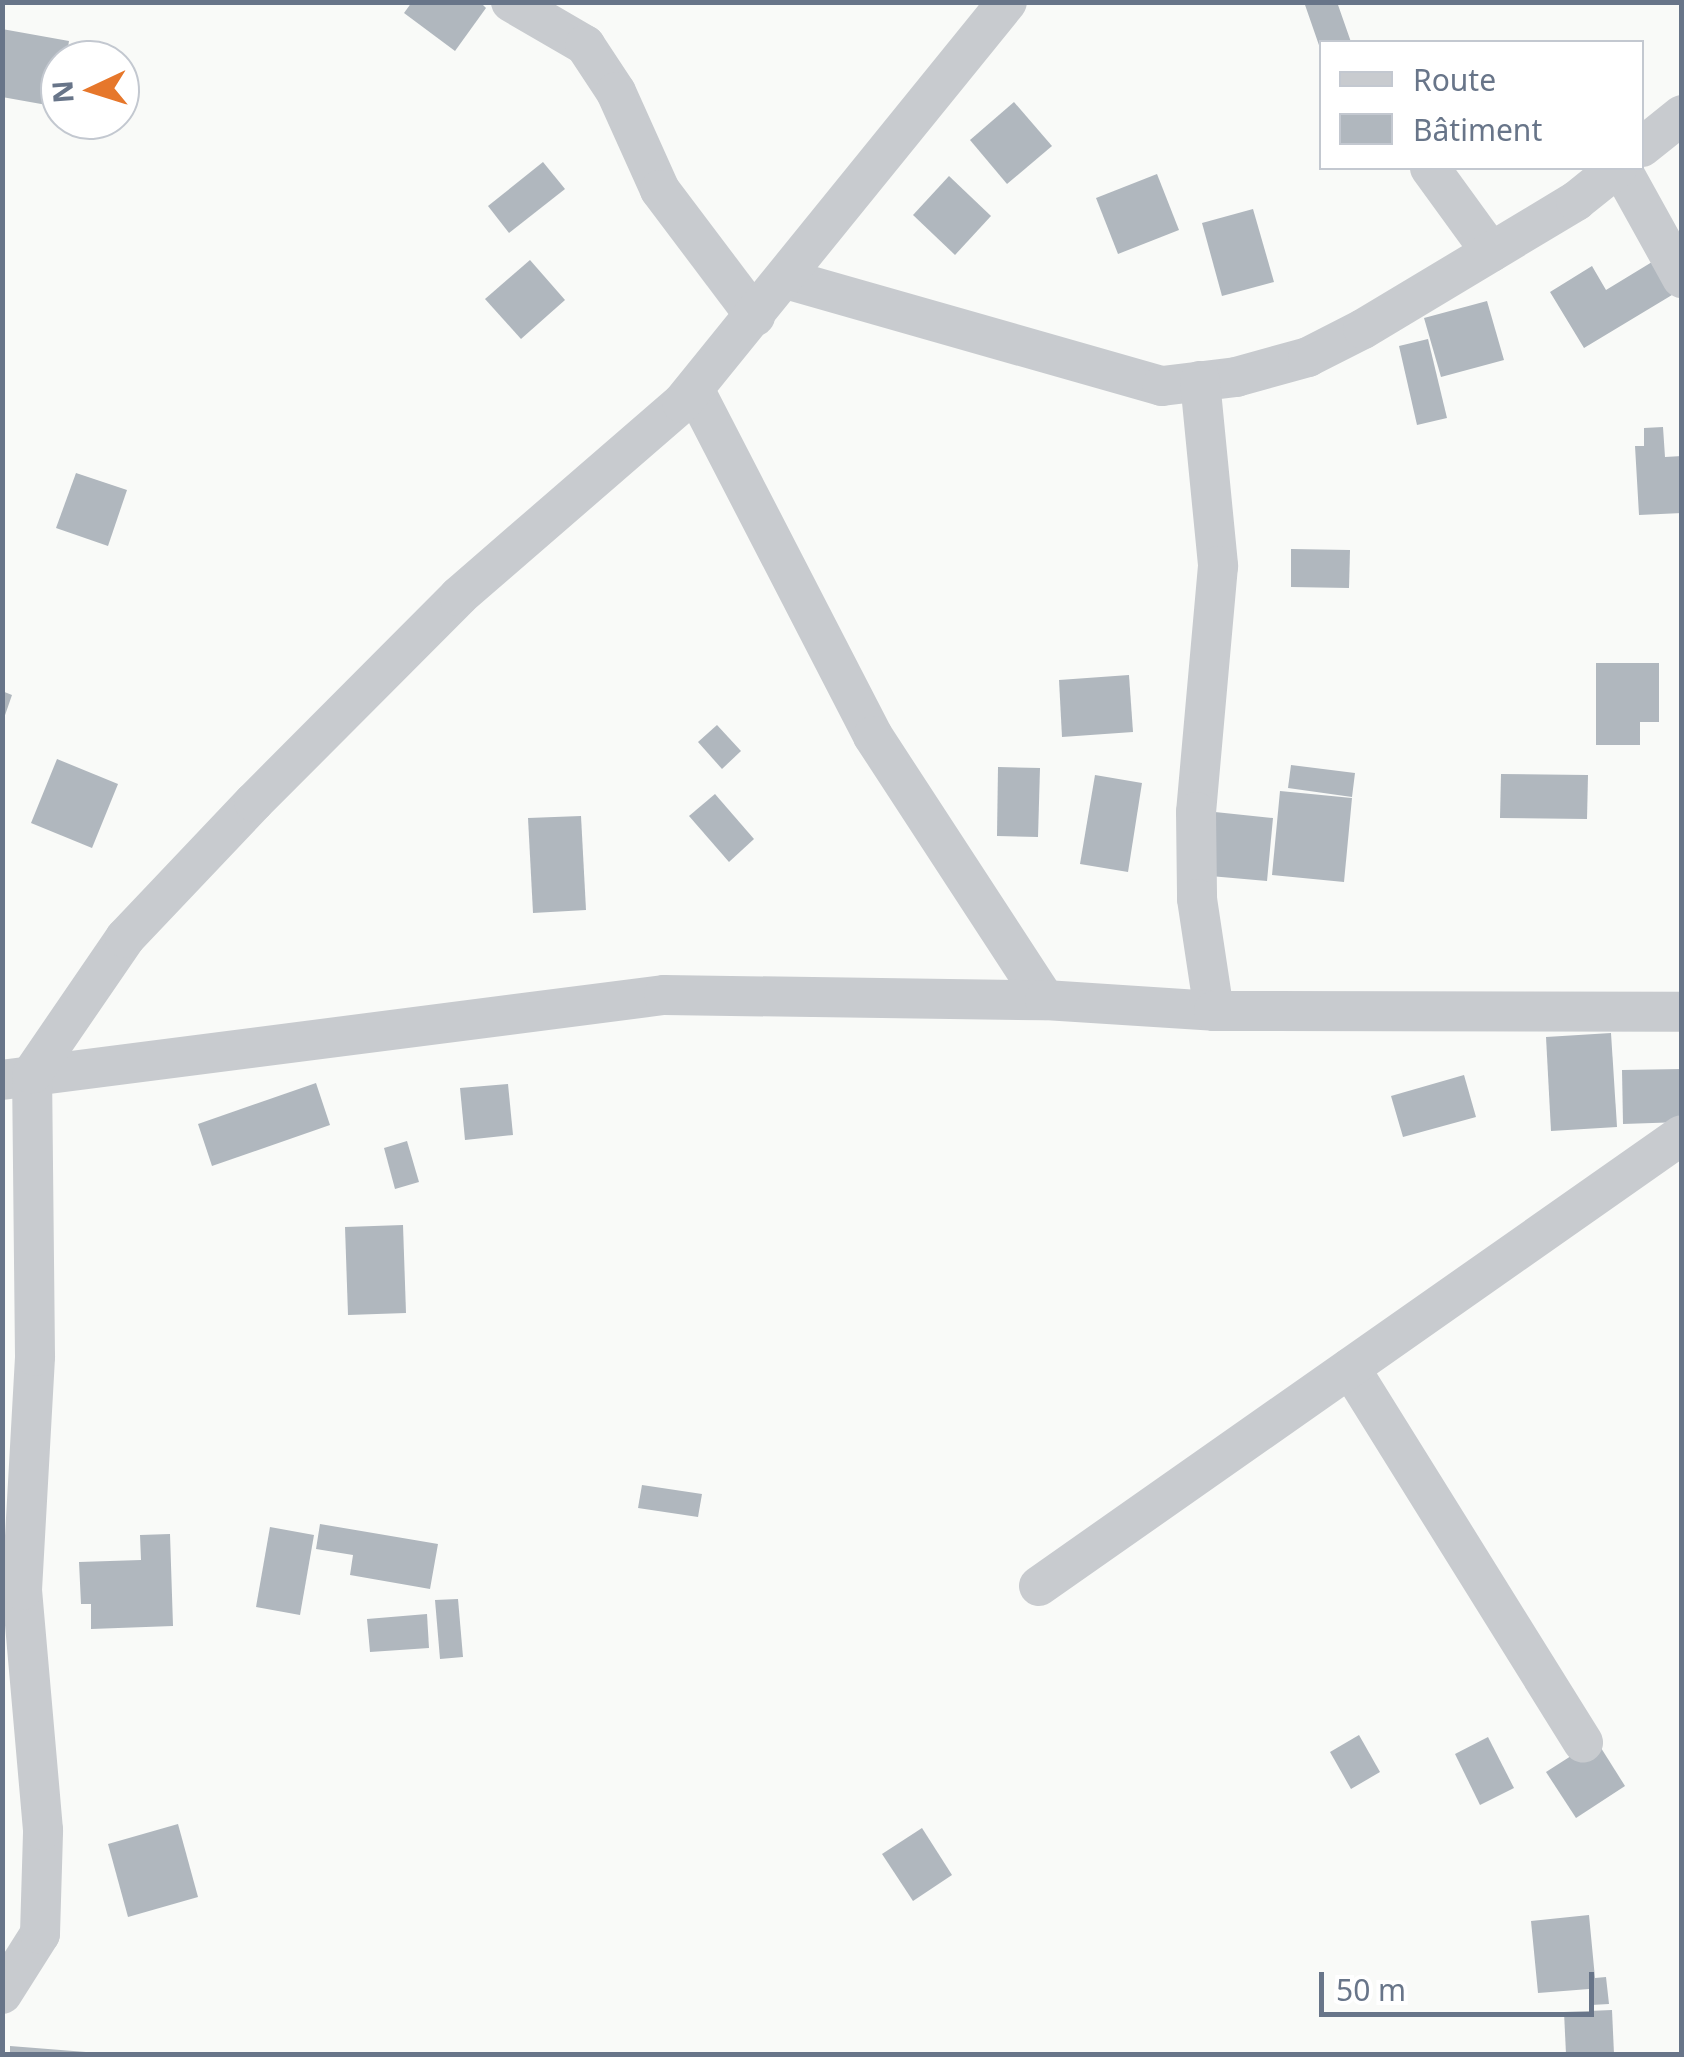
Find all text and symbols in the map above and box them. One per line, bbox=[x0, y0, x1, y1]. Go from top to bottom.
north arrow bbox=[40, 40, 140, 140]
legend bbox=[1319, 40, 1644, 170]
text: Route bbox=[1413, 59, 1496, 100]
text: N bbox=[42, 79, 82, 105]
text: Bâtiment bbox=[1413, 109, 1542, 150]
scale bar bbox=[1324, 1952, 1599, 2014]
text: 50 m bbox=[1336, 1969, 1406, 2010]

